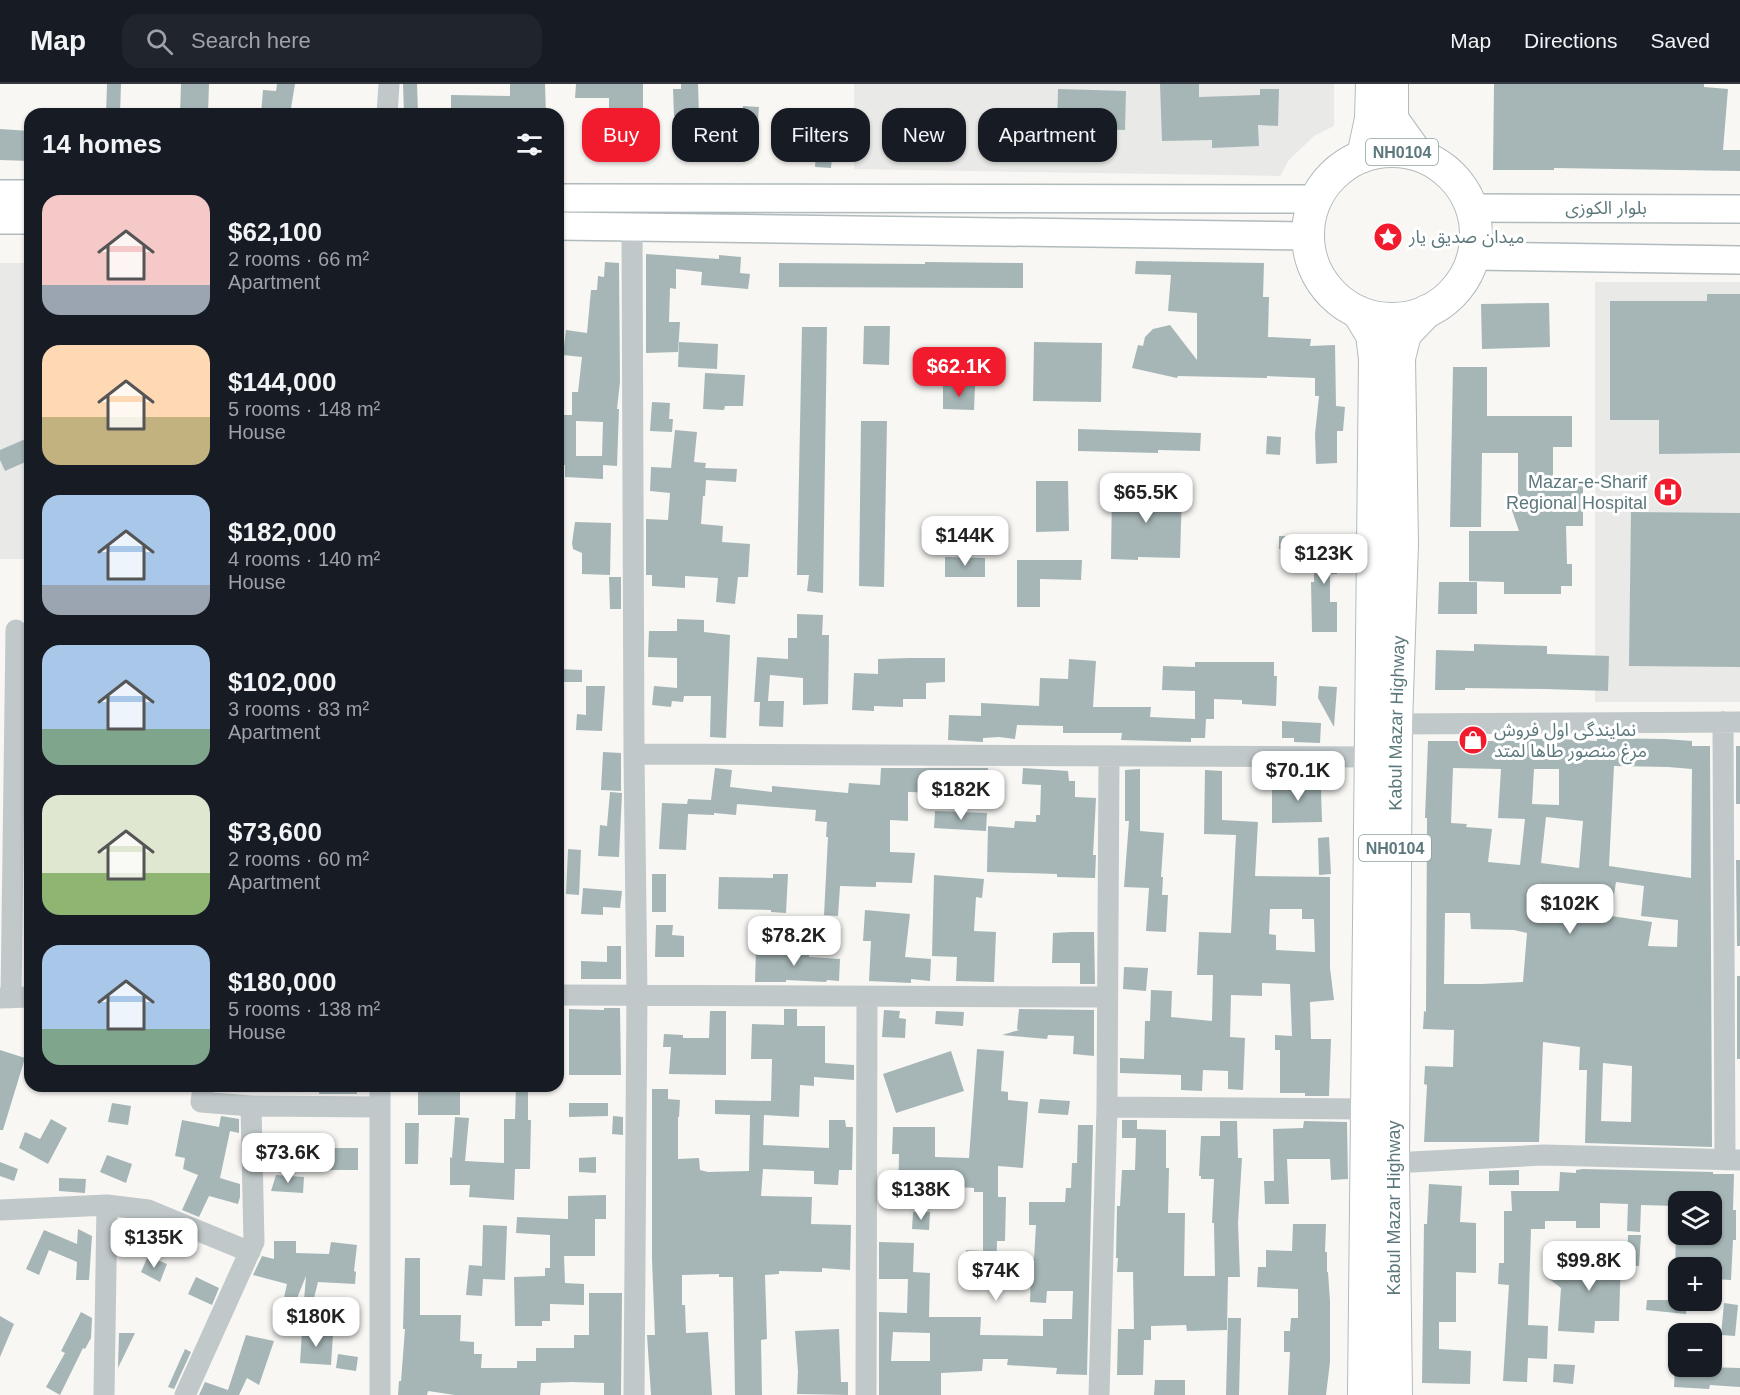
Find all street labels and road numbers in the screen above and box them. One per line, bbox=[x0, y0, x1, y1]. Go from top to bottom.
road number: NH0104 bbox=[1366, 139, 1438, 165]
street label: بلوار الکوزی bbox=[1565, 198, 1647, 219]
street label: Kabul Mazar Highway bbox=[1385, 635, 1409, 811]
road number: NH0104 bbox=[1359, 835, 1431, 861]
street label: Kabul Mazar Highway bbox=[1384, 1120, 1404, 1296]

